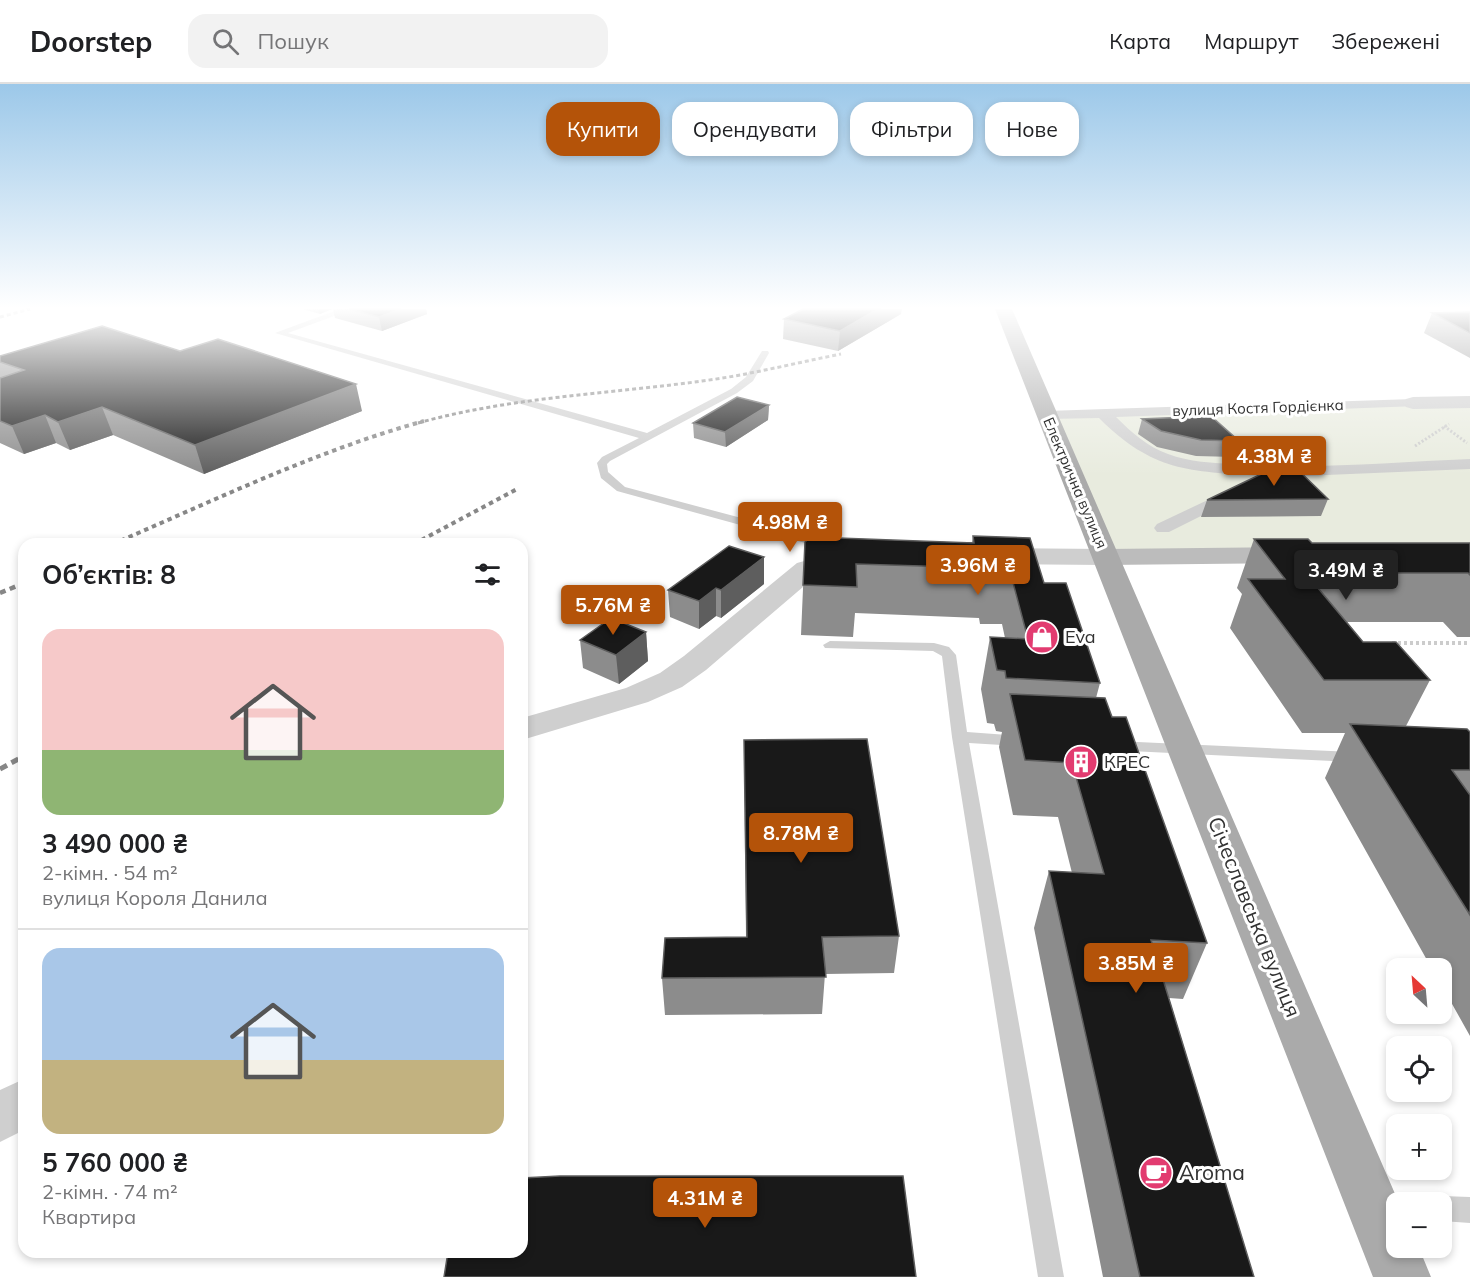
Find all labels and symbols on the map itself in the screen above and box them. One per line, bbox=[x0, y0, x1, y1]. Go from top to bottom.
street label: вулиця Костя Гордієнка bbox=[1172, 395, 1344, 420]
street label: Електрична вулиця bbox=[1039, 414, 1112, 551]
pin: 4.38M ₴ bbox=[1219, 436, 1329, 487]
pin: 4.98M ₴ bbox=[735, 502, 845, 553]
pin: 3.96M ₴ bbox=[923, 545, 1033, 596]
pin: 3.49M ₴ bbox=[1291, 550, 1401, 601]
pin: 5.76M ₴ bbox=[558, 585, 668, 636]
shop icon: Eva bbox=[1024, 619, 1060, 655]
place label: Eva bbox=[1065, 625, 1096, 648]
building icon: КРЕС bbox=[1063, 744, 1099, 780]
place label: КРЕС bbox=[1104, 750, 1150, 773]
pin: 8.78M ₴ bbox=[746, 813, 856, 864]
street label: Січеславська вулиця bbox=[1203, 813, 1307, 1021]
pin: 3.85M ₴ bbox=[1081, 943, 1191, 994]
north arrow bbox=[1386, 958, 1452, 1024]
cafe icon: Aroma bbox=[1138, 1155, 1174, 1191]
place label: Aroma bbox=[1179, 1159, 1245, 1185]
pin: 4.31M ₴ bbox=[650, 1178, 760, 1229]

